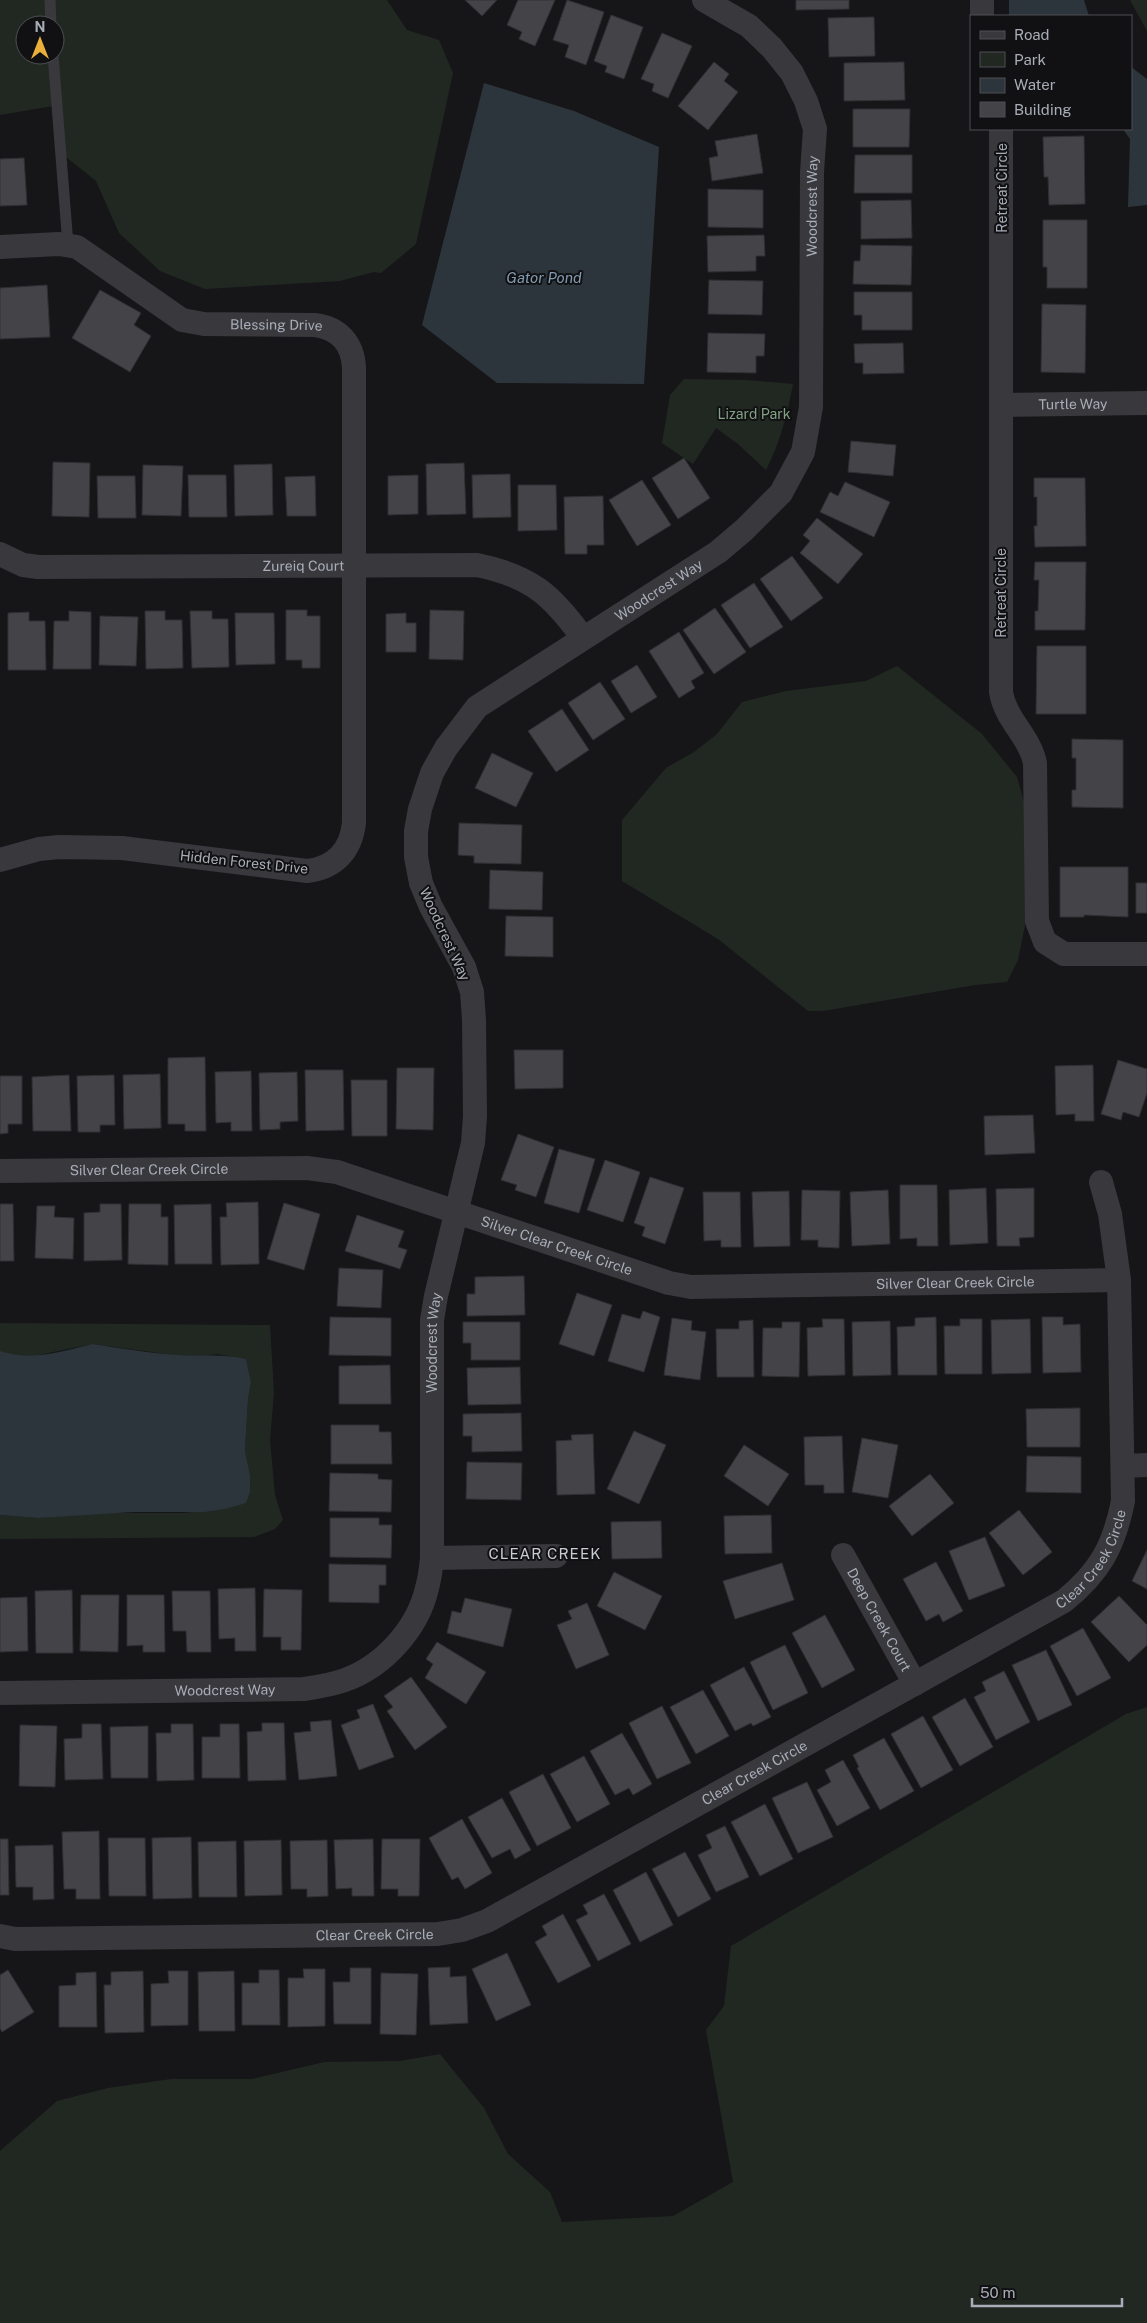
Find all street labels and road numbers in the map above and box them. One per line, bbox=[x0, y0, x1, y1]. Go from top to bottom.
street label: Retreat Circle bbox=[994, 143, 1010, 233]
street label: Woodcrest Way bbox=[804, 155, 821, 257]
street label: Blessing Drive bbox=[230, 316, 324, 334]
street label: Turtle Way bbox=[1038, 396, 1108, 412]
street label: Retreat Circle bbox=[993, 548, 1009, 638]
street label: Woodcrest Way bbox=[612, 556, 706, 624]
street label: Zureiq Court bbox=[262, 558, 344, 574]
street label: Hidden Forest Drive bbox=[179, 847, 309, 877]
street label: Woodcrest Way bbox=[416, 885, 474, 984]
street label: Silver Clear Creek Circle bbox=[70, 1161, 229, 1178]
street label: Silver Clear Creek Circle bbox=[479, 1213, 635, 1278]
street label: Silver Clear Creek Circle bbox=[876, 1273, 1035, 1292]
street label: Woodcrest Way bbox=[424, 1291, 445, 1393]
street label: Clear Creek Circle bbox=[1053, 1508, 1129, 1612]
street label: Deep Creek Court bbox=[844, 1565, 914, 1674]
street label: Woodcrest Way bbox=[174, 1681, 276, 1699]
street label: Clear Creek Circle bbox=[699, 1737, 810, 1808]
street label: Clear Creek Circle bbox=[316, 1926, 434, 1943]

